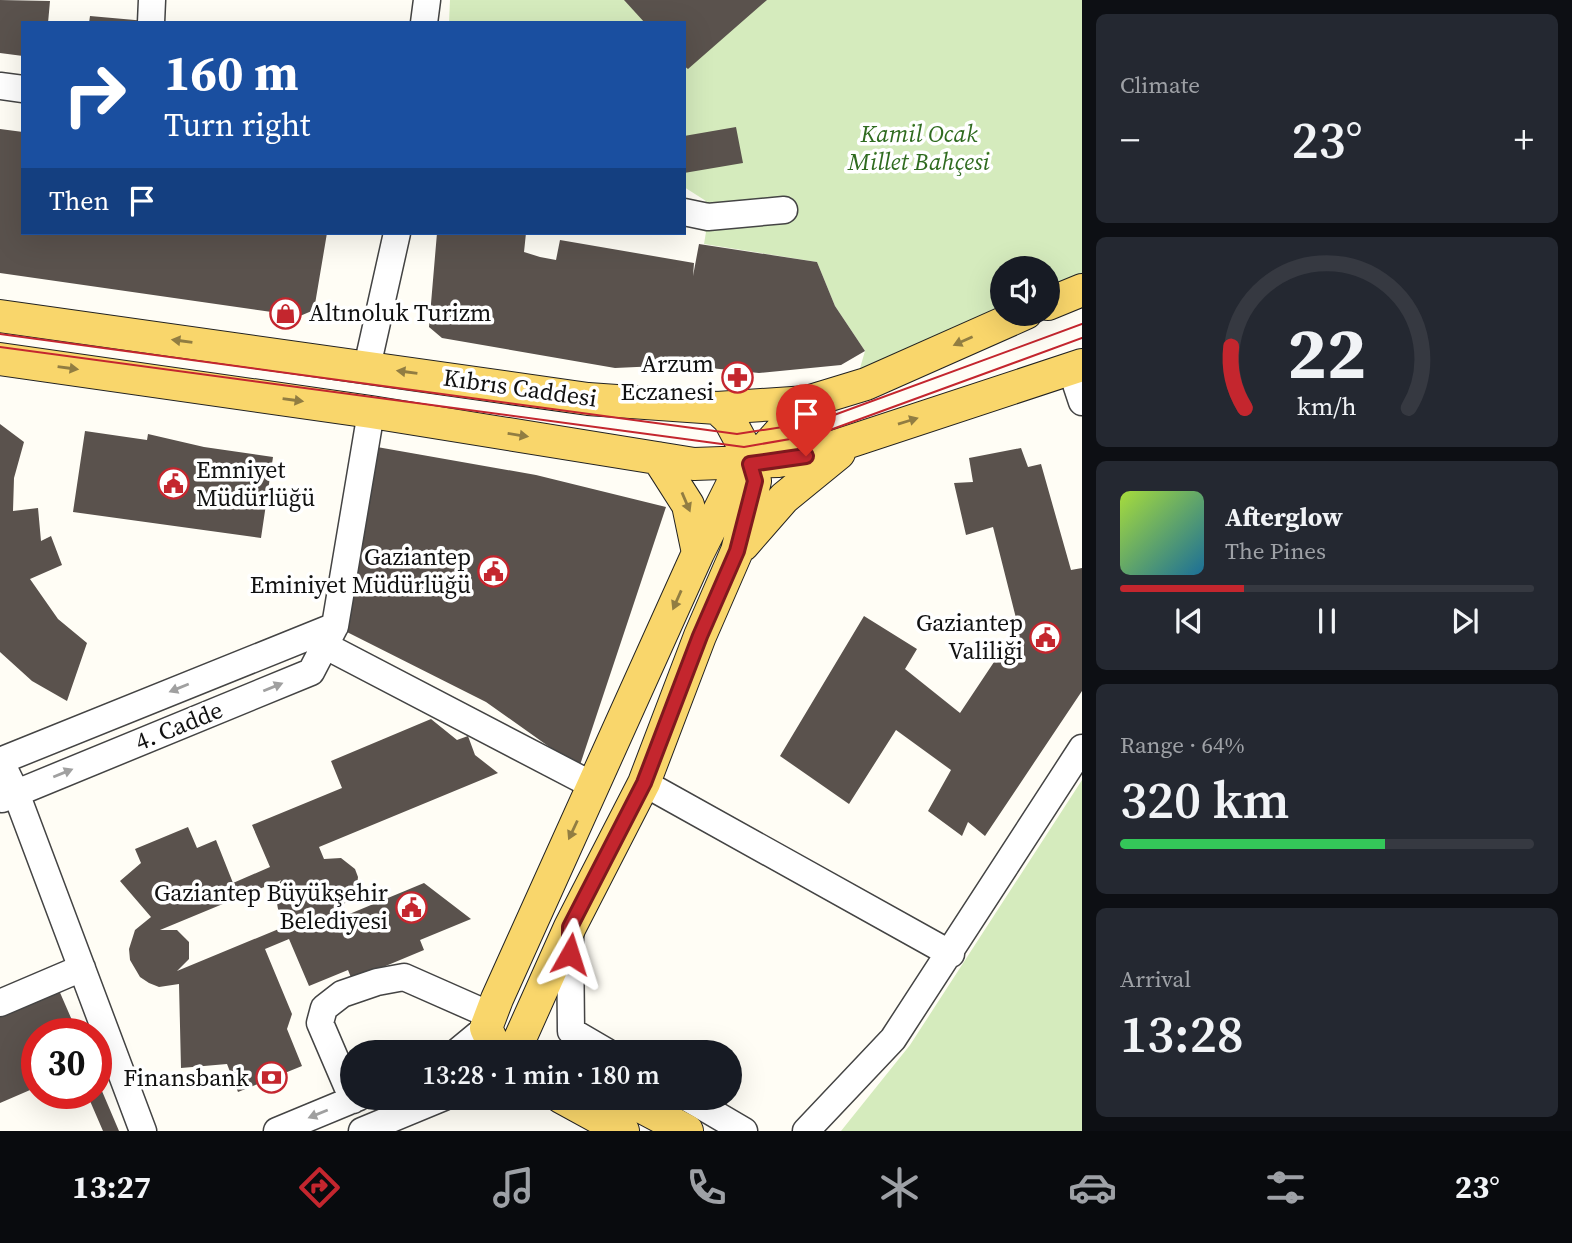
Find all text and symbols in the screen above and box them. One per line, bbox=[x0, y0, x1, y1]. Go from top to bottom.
text: 160 m bbox=[164, 39, 299, 106]
icon: right bbox=[49, 49, 140, 140]
text: Climate bbox=[1120, 69, 1200, 101]
text: Turn right bbox=[164, 103, 310, 147]
text: 23° bbox=[1291, 104, 1363, 175]
text: − bbox=[1120, 114, 1140, 166]
text: + bbox=[1514, 114, 1534, 166]
park label: Kamil Ocak Millet Bahçesi bbox=[847, 117, 991, 178]
icon: arrive bbox=[123, 182, 161, 220]
text: Then bbox=[49, 183, 109, 219]
map controls bbox=[990, 256, 1060, 326]
button: sound bbox=[990, 256, 1060, 326]
shop icon: Altınoluk Turizm bbox=[269, 296, 303, 330]
place label: Altınoluk Turizm bbox=[309, 296, 492, 329]
text: 22 bbox=[1288, 304, 1366, 403]
one-way arrow bbox=[953, 335, 973, 347]
one-way arrow bbox=[170, 336, 192, 347]
place label: Arzum Eczanesi bbox=[620, 347, 714, 408]
street label: Kıbrıs Caddesi bbox=[441, 360, 599, 415]
pharmacy icon: Arzum Eczanesi bbox=[720, 361, 754, 395]
one-way arrow bbox=[57, 363, 79, 374]
one-way arrow bbox=[396, 367, 418, 378]
pin bbox=[776, 384, 836, 456]
text: km/h bbox=[1297, 389, 1357, 423]
one-way arrow bbox=[282, 395, 304, 406]
icon: arrive bbox=[787, 395, 825, 433]
one-way arrow bbox=[898, 415, 919, 425]
one-way arrow bbox=[507, 430, 529, 441]
place label: Emniyet Müdürlüğü bbox=[196, 453, 315, 514]
public building icon: Emniyet Müdürlüğü bbox=[156, 467, 190, 501]
one-way arrow bbox=[680, 492, 692, 512]
text: Afterglow bbox=[1225, 499, 1343, 535]
text: The Pines bbox=[1225, 535, 1326, 567]
place label: Gaziantep Eminiyet Müdürlüğü bbox=[250, 540, 471, 601]
public building icon: Gaziantep Eminiyet Müdürlüğü bbox=[477, 554, 511, 588]
one-way arrow bbox=[671, 590, 683, 610]
icon: previous bbox=[1170, 602, 1208, 640]
icon: pause bbox=[1308, 602, 1346, 640]
icon: next bbox=[1446, 602, 1484, 640]
place label: Gaziantep Valiliği bbox=[916, 606, 1023, 667]
public building icon: Gaziantep Valiliği bbox=[1029, 620, 1063, 654]
one-way arrow bbox=[263, 681, 284, 692]
one-way arrow bbox=[169, 683, 190, 694]
street label: 4. Cadde bbox=[130, 693, 227, 758]
text: Range · 64% bbox=[1120, 729, 1245, 761]
text: 320 km bbox=[1120, 764, 1289, 835]
one-way arrow bbox=[53, 768, 74, 779]
one-way arrow bbox=[567, 820, 579, 840]
place label: Gaziantep Büyükşehir Belediyesi bbox=[154, 876, 388, 937]
public building icon: Gaziantep Büyükşehir Belediyesi bbox=[394, 890, 428, 924]
position arrow bbox=[533, 917, 607, 991]
text: Arrival bbox=[1120, 963, 1191, 995]
text: 13:28 bbox=[1120, 998, 1244, 1069]
speed limit sign: 30 bbox=[21, 1018, 112, 1109]
text: 13:28 · 1 min · 180 m bbox=[422, 1057, 660, 1093]
place label: Finansbank bbox=[123, 1061, 250, 1094]
bank icon: Finansbank bbox=[255, 1061, 289, 1095]
one-way arrow bbox=[307, 1109, 328, 1120]
icon: directions bbox=[295, 1163, 344, 1212]
icon: music bbox=[489, 1163, 538, 1212]
icon: phone bbox=[682, 1163, 731, 1212]
icon: climate bbox=[875, 1163, 924, 1212]
icon: car bbox=[1068, 1163, 1117, 1212]
icon: filters bbox=[1261, 1163, 1310, 1212]
text: 13:27 bbox=[72, 1165, 151, 1209]
text: 23° bbox=[1455, 1165, 1500, 1209]

